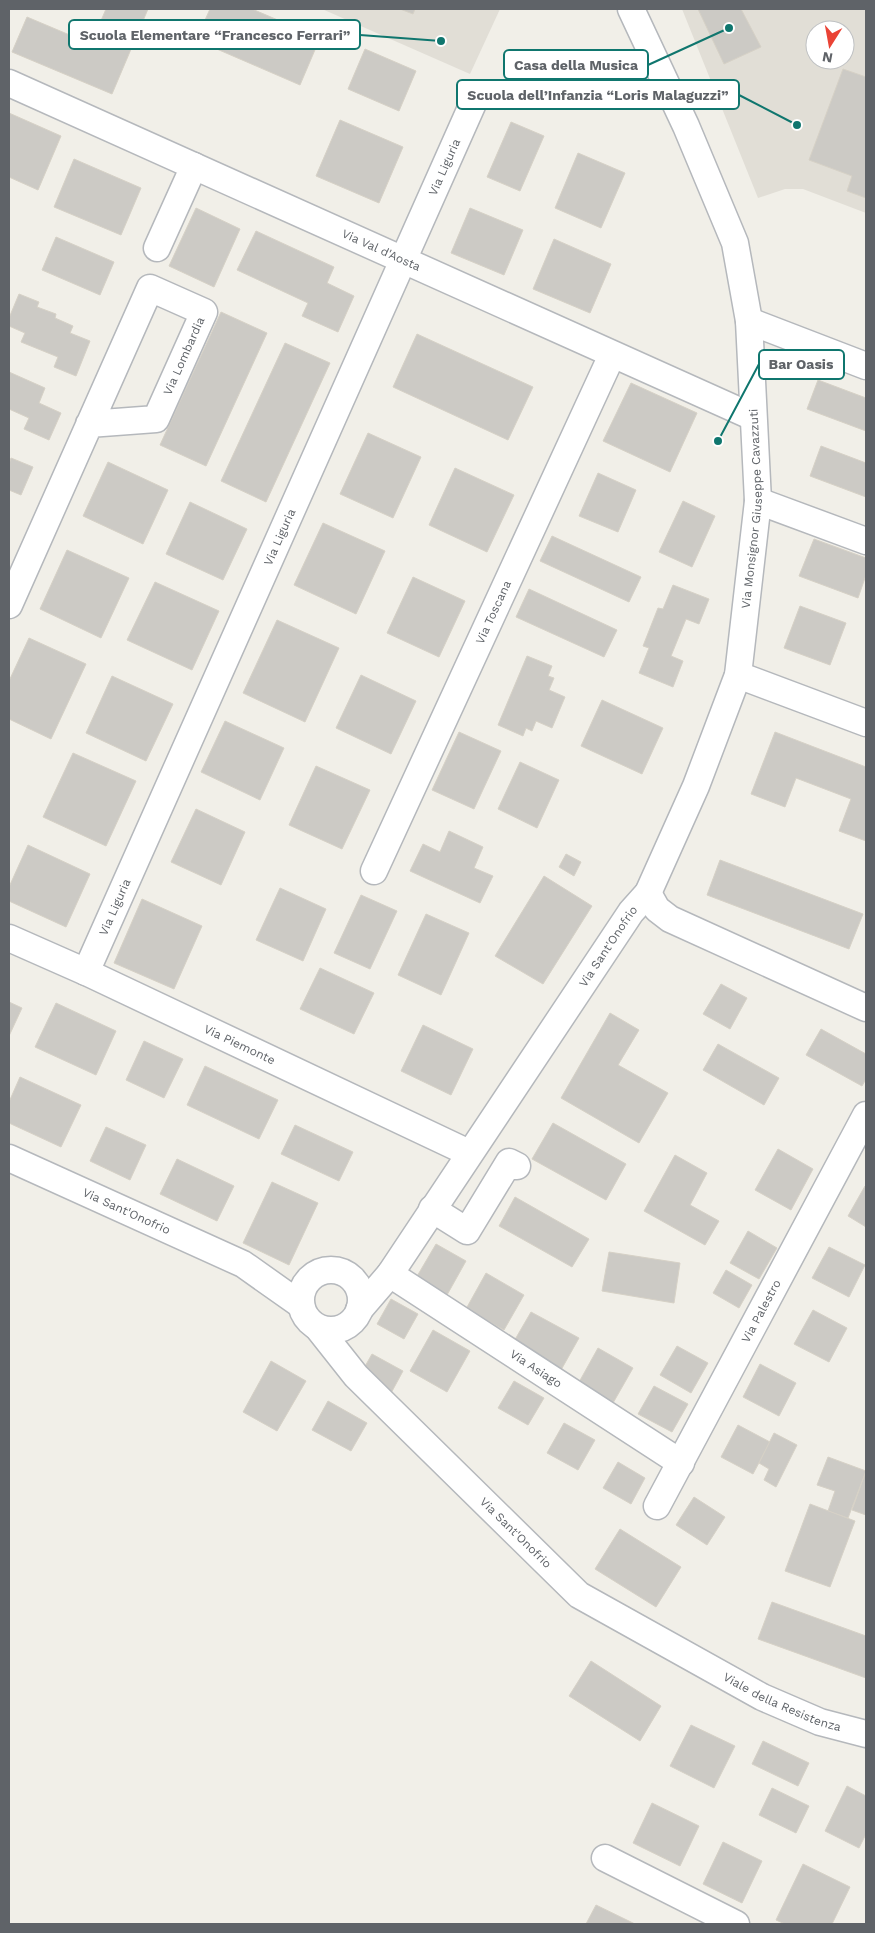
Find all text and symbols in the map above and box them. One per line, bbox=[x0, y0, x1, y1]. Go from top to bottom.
callout: Scuola Elementare “Francesco Ferrari” bbox=[69, 20, 360, 49]
north arrow bbox=[805, 20, 855, 70]
text: Scuola Elementare “Francesco Ferrari” bbox=[80, 27, 351, 43]
text: N bbox=[821, 49, 834, 67]
callout: Casa della Musica bbox=[504, 50, 648, 79]
text: Casa della Musica bbox=[514, 57, 639, 73]
callout: Scuola dell’Infanzia “Loris Malaguzzi” bbox=[457, 80, 739, 109]
text: Scuola dell’Infanzia “Loris Malaguzzi” bbox=[467, 87, 729, 103]
street label: Via Liguria bbox=[426, 136, 463, 198]
street label: Via Val d'Aosta bbox=[340, 226, 423, 274]
street label: Via Lombardia bbox=[161, 315, 208, 397]
callout: Bar Oasis bbox=[759, 350, 844, 379]
text: Bar Oasis bbox=[769, 356, 834, 372]
street label: Via Monsignor Giuseppe Cavazzuti bbox=[739, 408, 765, 609]
street label: Via Liguria bbox=[261, 506, 299, 568]
street label: Via Toscana bbox=[473, 578, 514, 646]
street label: Via Liguria bbox=[96, 876, 134, 938]
street label: Via Sant'Onofrio bbox=[576, 903, 640, 990]
street label: Via Piemonte bbox=[202, 1022, 277, 1067]
street label: Via Sant'Onofrio bbox=[80, 1185, 173, 1237]
street label: Via Palestro bbox=[739, 1277, 784, 1345]
street label: Via Asiago bbox=[507, 1347, 564, 1391]
street label: Via Sant'Onofrio bbox=[477, 1495, 554, 1571]
street label: Viale della Resistenza bbox=[721, 1670, 843, 1734]

